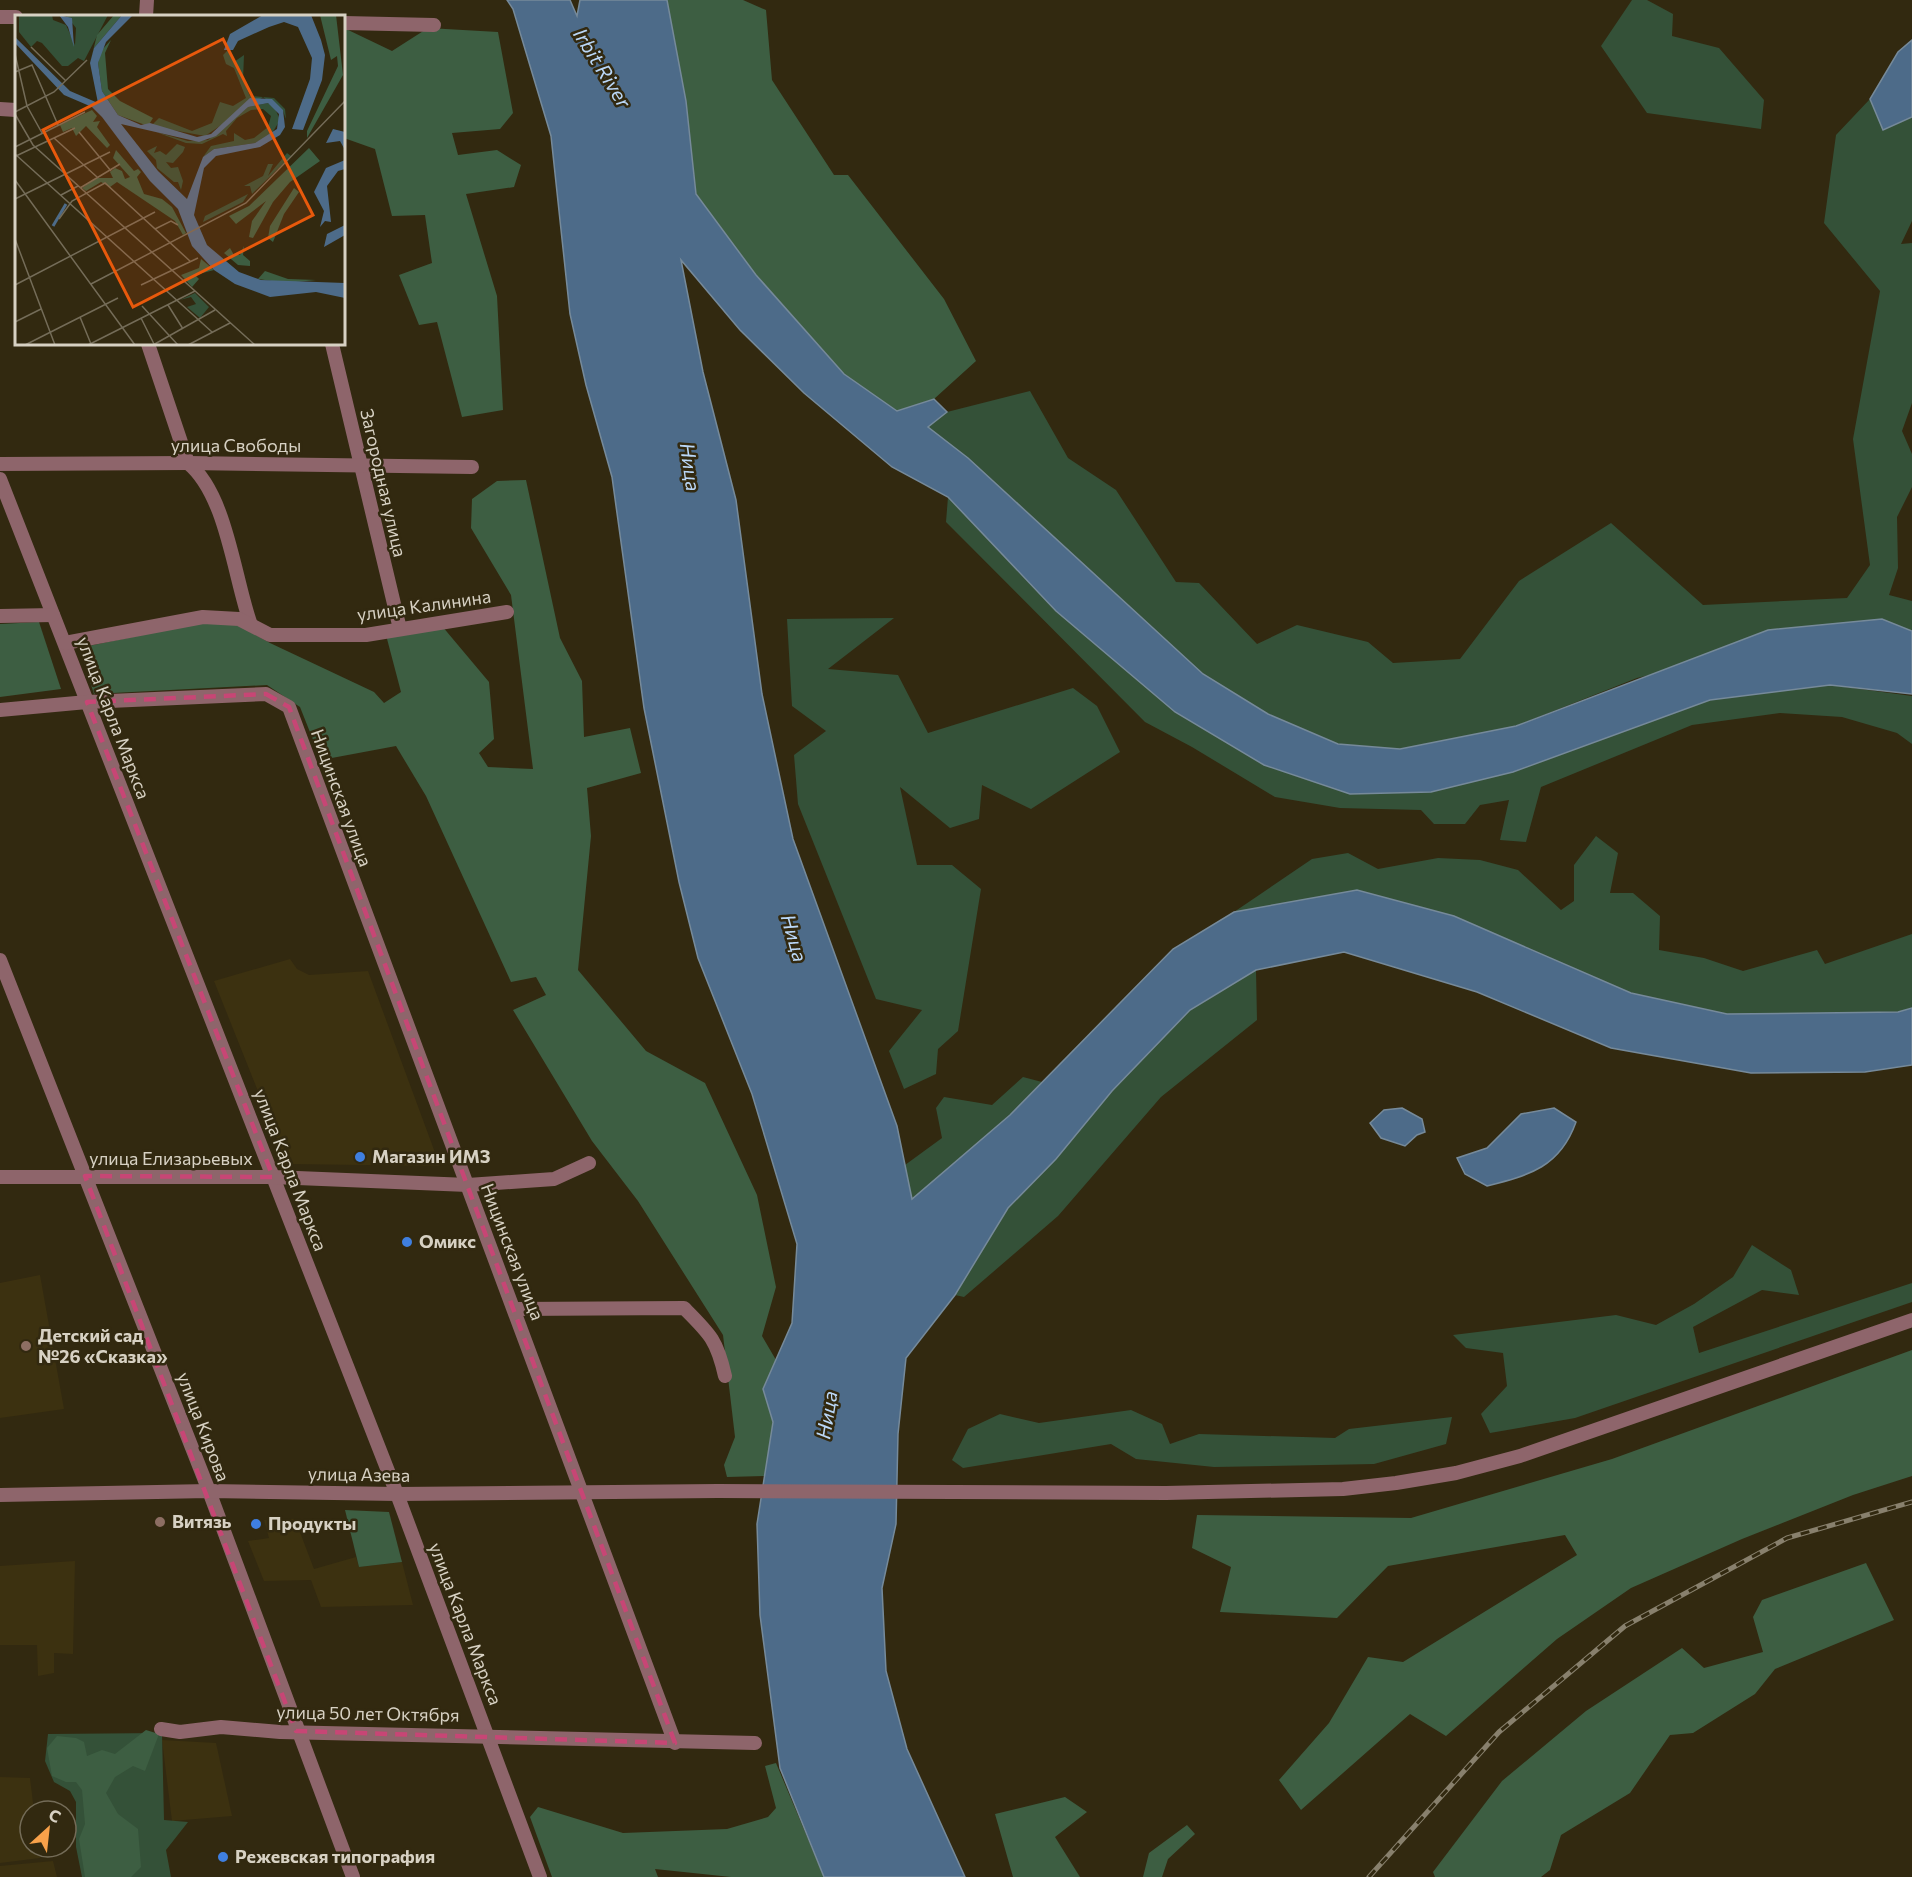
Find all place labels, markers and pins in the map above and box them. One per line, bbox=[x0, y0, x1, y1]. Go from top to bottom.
place label: Магазин ИМЗ bbox=[372, 1145, 491, 1167]
marker: Магазин ИМЗ bbox=[353, 1150, 367, 1164]
place label: Омикс bbox=[419, 1230, 476, 1252]
marker: Омикс bbox=[400, 1235, 414, 1249]
place label: Детский сад №26 «Сказка» bbox=[38, 1324, 168, 1367]
marker: Детский сад №26 «Сказка» bbox=[19, 1339, 33, 1353]
place label: Витязь bbox=[172, 1510, 232, 1532]
place label: Продукты bbox=[268, 1512, 356, 1534]
marker: Витязь bbox=[153, 1515, 167, 1529]
marker: Продукты bbox=[249, 1517, 263, 1531]
place label: Режевская типография bbox=[235, 1845, 435, 1867]
marker: Режевская типография bbox=[216, 1850, 230, 1864]

